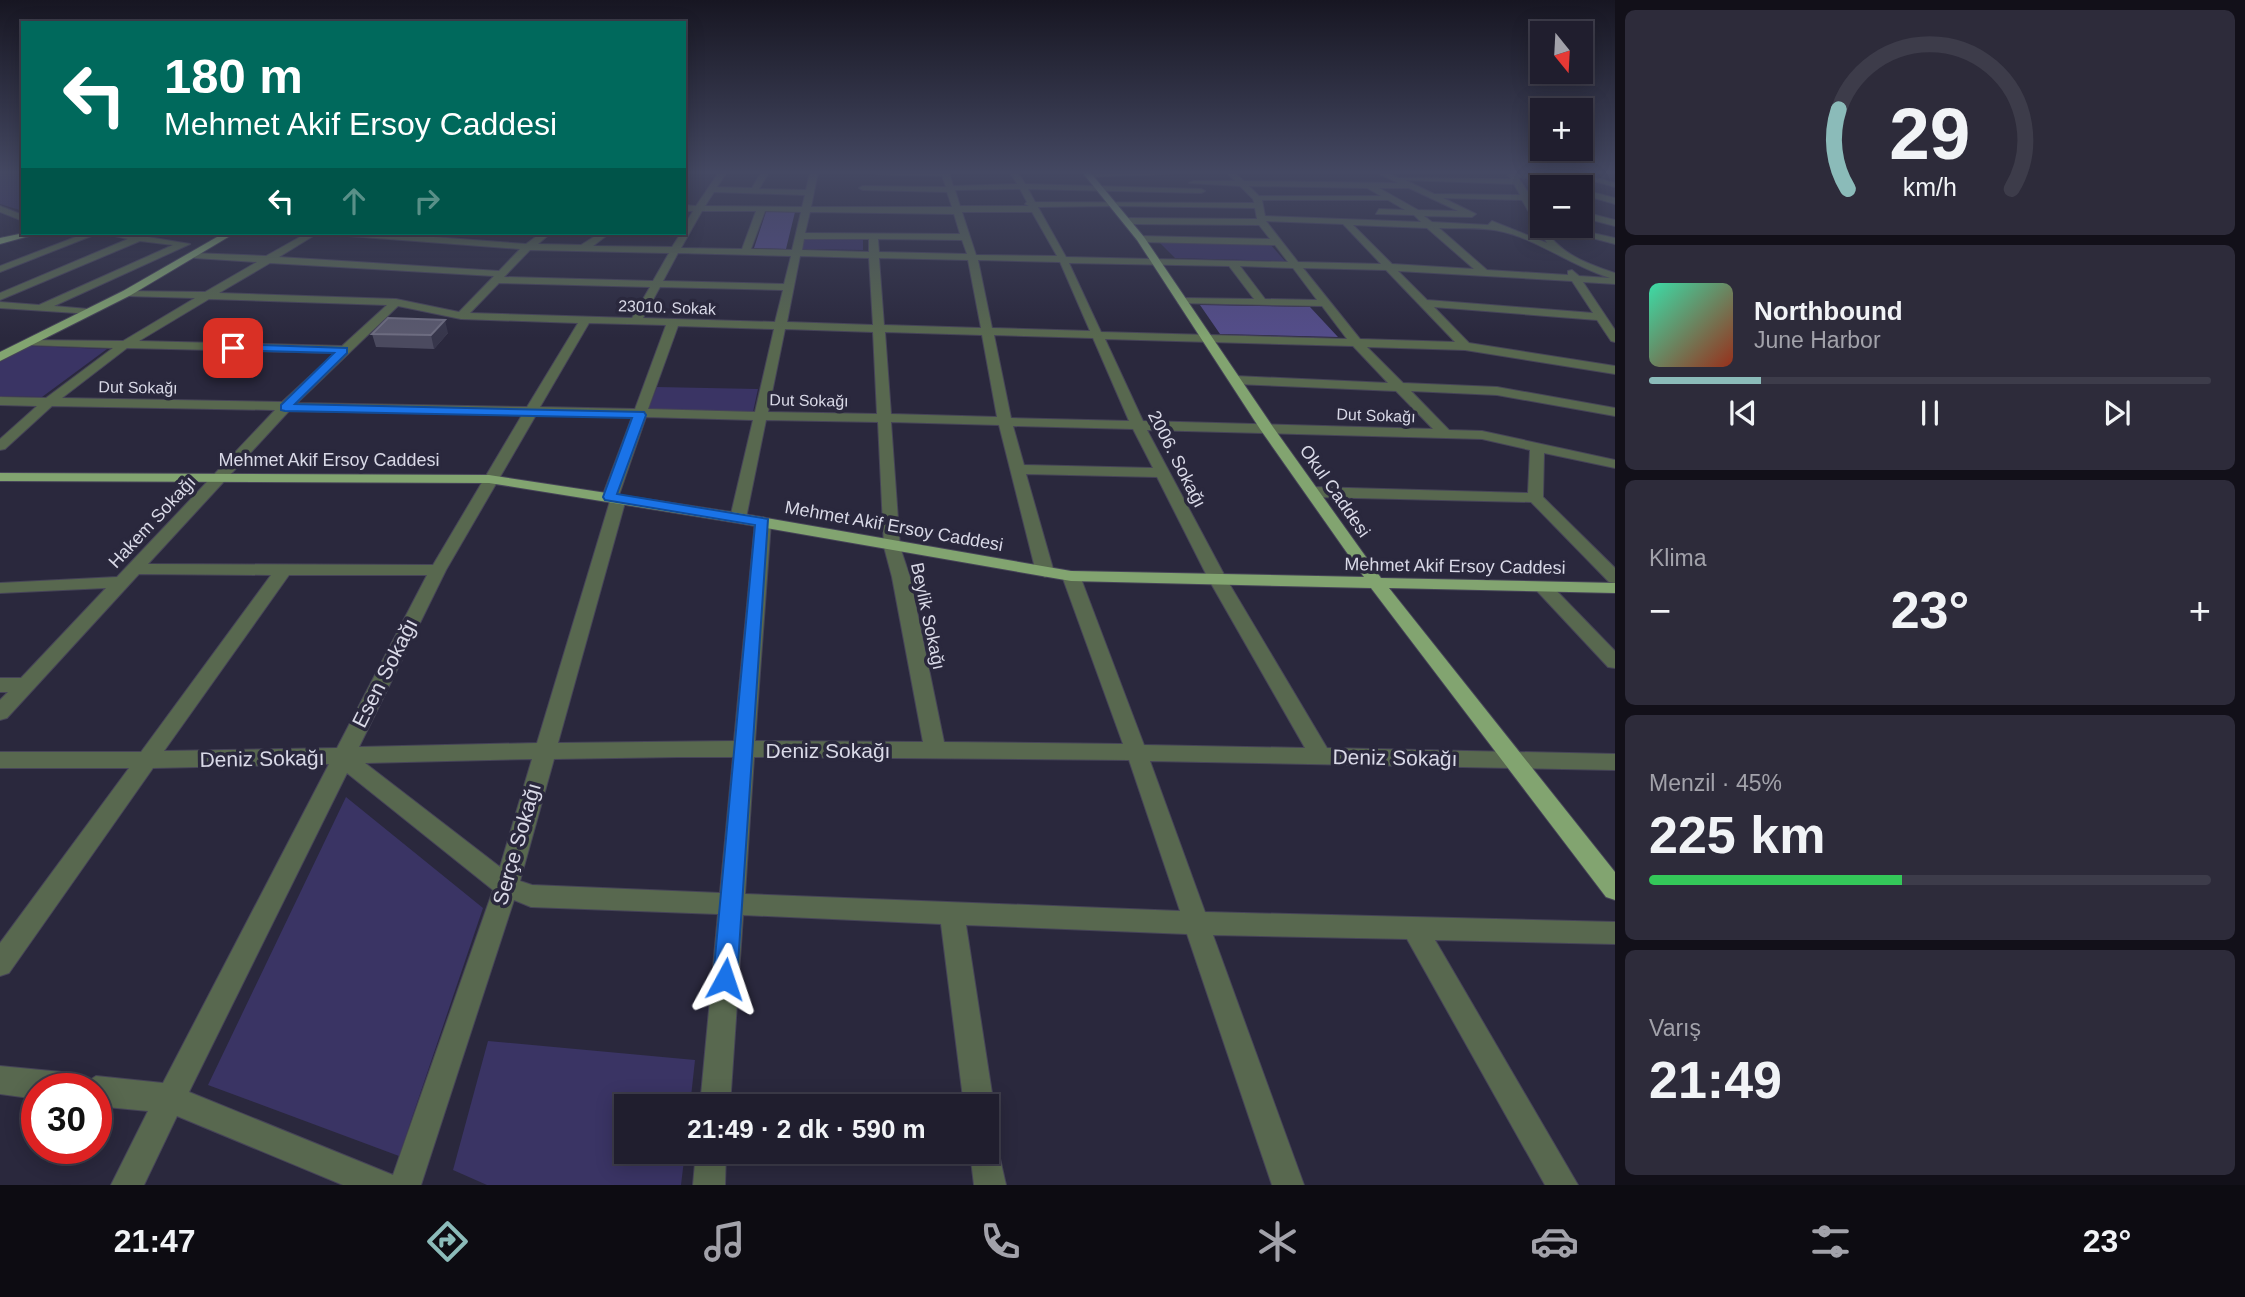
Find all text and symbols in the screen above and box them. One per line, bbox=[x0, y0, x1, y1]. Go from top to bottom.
north arrow bbox=[1530, 21, 1592, 84]
map controls bbox=[1530, 21, 1593, 238]
icon: left bbox=[49, 49, 140, 140]
text: 180 m bbox=[164, 49, 303, 103]
text: 29 bbox=[1890, 93, 1970, 174]
button: + bbox=[1530, 98, 1593, 161]
text: Mehmet Akif Ersoy Caddesi bbox=[164, 106, 557, 142]
text: km/h bbox=[1903, 172, 1957, 200]
button: − bbox=[1530, 175, 1593, 238]
icon: left bbox=[262, 182, 300, 220]
icon: ahead bbox=[335, 182, 373, 220]
icon: right bbox=[408, 182, 446, 220]
text: Northbound bbox=[1754, 296, 1903, 326]
street label: 23010. Sokak bbox=[618, 297, 717, 318]
pin bbox=[203, 318, 263, 378]
text: June Harbor bbox=[1754, 327, 1881, 353]
icon: arrive bbox=[214, 329, 252, 367]
street label: Dut Sokağı bbox=[98, 378, 178, 397]
street label: Dut Sokağı bbox=[769, 391, 849, 410]
icon: previous bbox=[1724, 394, 1762, 432]
icon: pause bbox=[1911, 394, 1949, 432]
icon: next bbox=[2098, 394, 2136, 432]
street label: Dut Sokağı bbox=[1336, 406, 1416, 425]
street label: 2006. Sokağı bbox=[1144, 407, 1210, 511]
street label: Okul Caddesi bbox=[1296, 441, 1374, 541]
street label: Mehmet Akif Ersoy Caddesi bbox=[218, 450, 440, 470]
street label: Hakem Sokağı bbox=[104, 472, 200, 572]
street label: Mehmet Akif Ersoy Caddesi bbox=[783, 497, 1005, 555]
text: Klima bbox=[1649, 545, 1707, 571]
street label: Mehmet Akif Ersoy Caddesi bbox=[1344, 554, 1566, 578]
street label: Beylik Sokağı bbox=[907, 561, 949, 671]
text: 23° bbox=[1891, 581, 1969, 639]
text: − bbox=[1649, 590, 1671, 632]
text: + bbox=[2189, 590, 2211, 632]
street label: Esen Sokağı bbox=[347, 614, 422, 731]
street label: Deniz Sokağı bbox=[766, 739, 890, 762]
street label: Deniz Sokağı bbox=[1332, 745, 1458, 770]
street label: Deniz Sokağı bbox=[199, 746, 325, 771]
text: Menzil · 45% bbox=[1649, 770, 1782, 796]
street label: Serçe Sokağı bbox=[488, 780, 545, 908]
text: 225 km bbox=[1649, 806, 1825, 864]
position arrow bbox=[688, 942, 762, 1016]
text: Varış bbox=[1649, 1015, 1701, 1041]
text: 21:49 bbox=[1649, 1051, 1782, 1109]
speed limit sign: 30 bbox=[21, 1073, 112, 1164]
text: 21:49 · 2 dk · 590 m bbox=[687, 1114, 926, 1144]
icon: directions bbox=[423, 1217, 472, 1266]
icon: music bbox=[700, 1217, 749, 1266]
icon: phone bbox=[976, 1217, 1025, 1266]
icon: climate bbox=[1253, 1217, 1302, 1266]
icon: car bbox=[1530, 1217, 1579, 1266]
icon: filters bbox=[1806, 1217, 1855, 1266]
text: 21:47 bbox=[114, 1223, 196, 1259]
text: 23° bbox=[2083, 1223, 2131, 1259]

